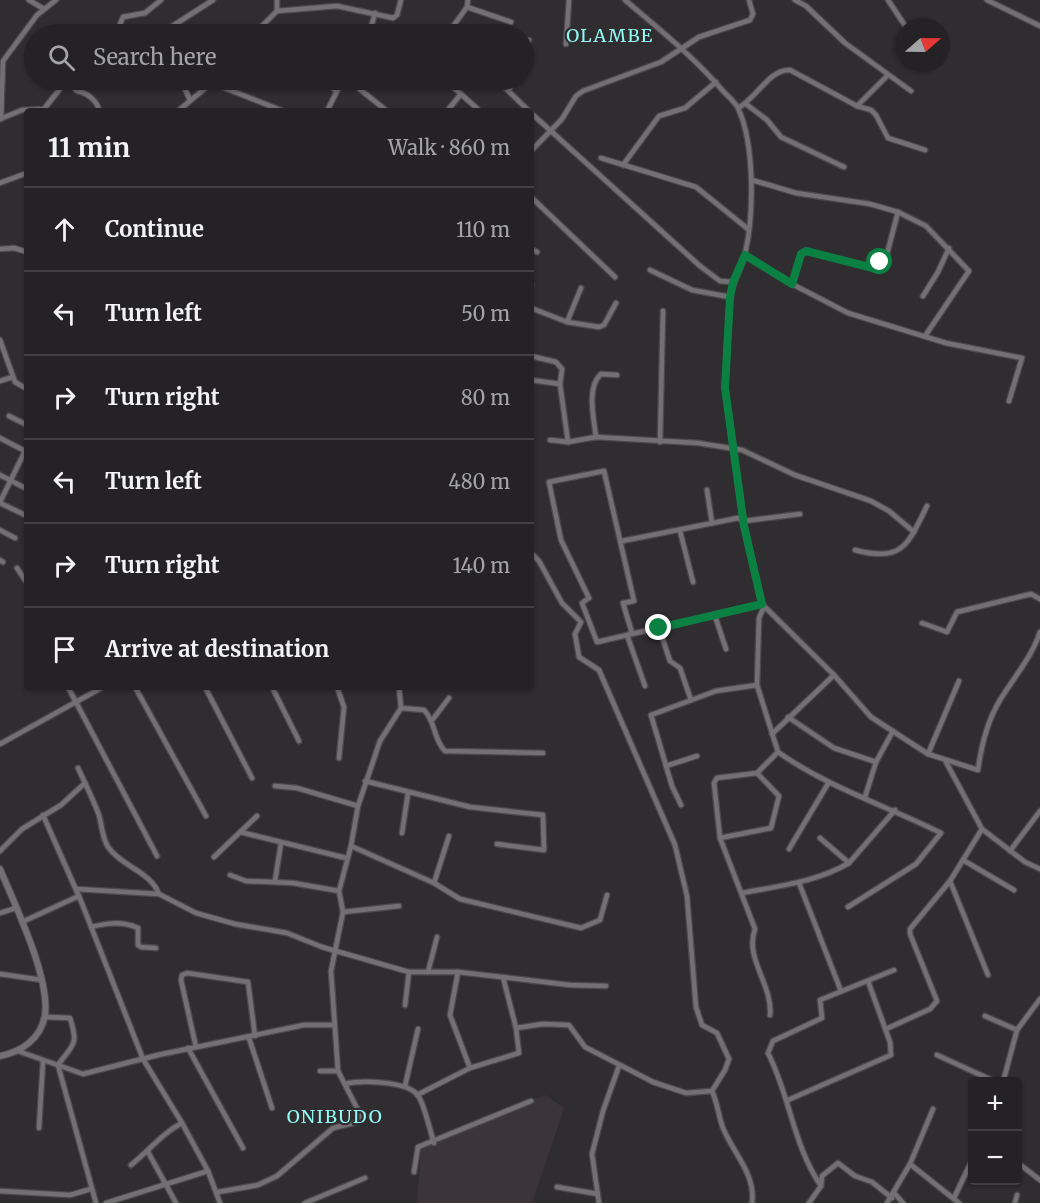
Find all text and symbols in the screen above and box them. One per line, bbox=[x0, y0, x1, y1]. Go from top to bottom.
north arrow bbox=[896, 18, 950, 72]
search box bbox=[24, 24, 534, 90]
district label: OLAMBE bbox=[566, 24, 654, 47]
icon: search bbox=[45, 41, 78, 74]
text: Search here bbox=[93, 43, 216, 71]
text: 11 min bbox=[48, 131, 130, 164]
text: Walk · 860 m bbox=[388, 135, 510, 160]
icon: ahead bbox=[48, 213, 81, 246]
text: Continue bbox=[105, 215, 204, 243]
text: 110 m bbox=[456, 217, 510, 242]
route start bbox=[866, 248, 892, 274]
icon: left bbox=[48, 297, 81, 330]
text: Turn left bbox=[105, 299, 202, 327]
text: 50 m bbox=[461, 301, 510, 326]
icon: right bbox=[48, 381, 81, 414]
text: Turn right bbox=[105, 383, 219, 411]
text: 80 m bbox=[461, 385, 510, 410]
icon: left bbox=[48, 465, 81, 498]
text: Turn left bbox=[105, 467, 202, 495]
text: 480 m bbox=[448, 469, 510, 494]
icon: right bbox=[48, 549, 81, 582]
text: Turn right bbox=[105, 551, 219, 579]
text: 140 m bbox=[453, 553, 510, 578]
route end bbox=[645, 614, 671, 640]
icon: arrive bbox=[48, 633, 81, 666]
text: Arrive at destination bbox=[105, 635, 329, 663]
map controls bbox=[968, 1077, 1022, 1185]
button: + bbox=[968, 1077, 1022, 1131]
district label: ONIBUDO bbox=[287, 1105, 383, 1128]
button: − bbox=[968, 1131, 1022, 1185]

